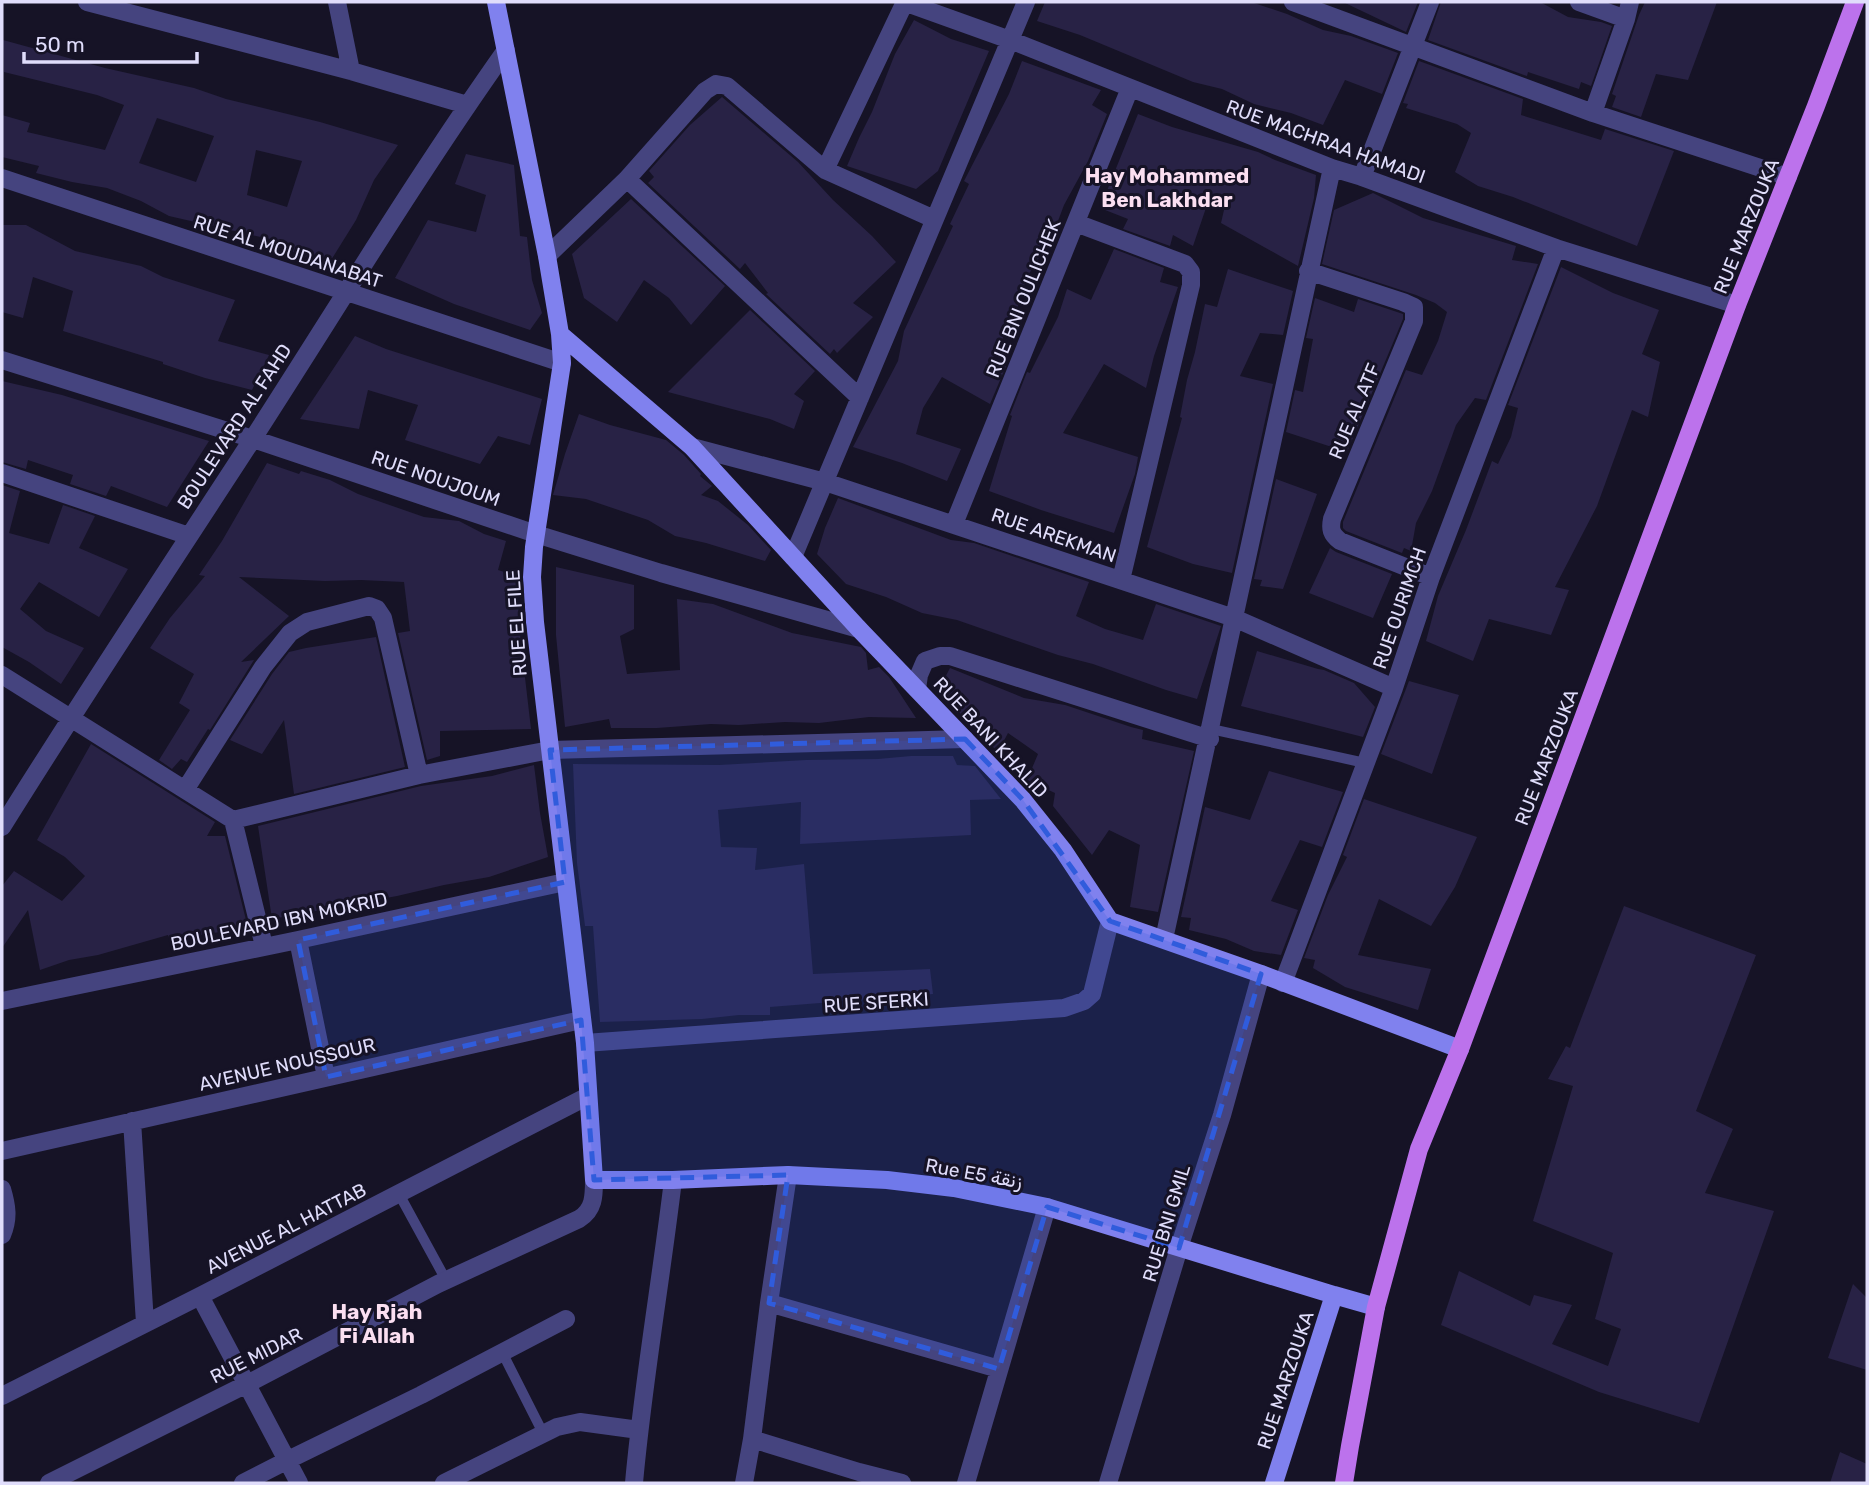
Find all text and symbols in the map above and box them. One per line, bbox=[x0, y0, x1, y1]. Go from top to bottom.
scale bar bbox=[24, 21, 198, 65]
text: 50 m bbox=[35, 32, 85, 57]
street label: RUE MACHRAA HAMADI bbox=[1223, 95, 1429, 188]
street label: RUE MARZOUKA bbox=[1709, 155, 1784, 297]
district label: Hay Mohammed Ben Lakhdar bbox=[1085, 163, 1249, 212]
street label: RUE AL MOUDANABAT bbox=[191, 210, 385, 293]
street label: RUE BNI OULICHEK bbox=[981, 215, 1066, 381]
street label: BOULEVARD AL FAHD bbox=[172, 339, 296, 513]
street label: RUE AL ATF bbox=[1324, 360, 1385, 463]
street label: RUE NOUJOUM bbox=[368, 446, 503, 511]
street label: RUE AREKMAN bbox=[988, 503, 1119, 568]
street label: RUE OURIMCH bbox=[1368, 544, 1431, 672]
street label: RUE EL FILE bbox=[501, 569, 532, 677]
street label: RUE BANI KHALID bbox=[929, 672, 1053, 803]
street label: RUE MARZOUKA bbox=[1510, 686, 1583, 828]
street label: BOULEVARD IBN MOKRID bbox=[169, 887, 390, 956]
street label: RUE SFERKI bbox=[823, 987, 929, 1018]
street label: AVENUE NOUSSOUR bbox=[197, 1033, 377, 1096]
street label: Rue E5 زنقة bbox=[924, 1154, 1024, 1193]
street label: RUE BNI GMIL bbox=[1138, 1161, 1195, 1285]
street label: AVENUE AL HATTAB bbox=[202, 1178, 370, 1279]
district label: Hay Rjah Fi Allah bbox=[331, 1299, 423, 1348]
street label: RUE MARZOUKA bbox=[1252, 1308, 1319, 1452]
street label: RUE MIDAR bbox=[206, 1322, 306, 1388]

